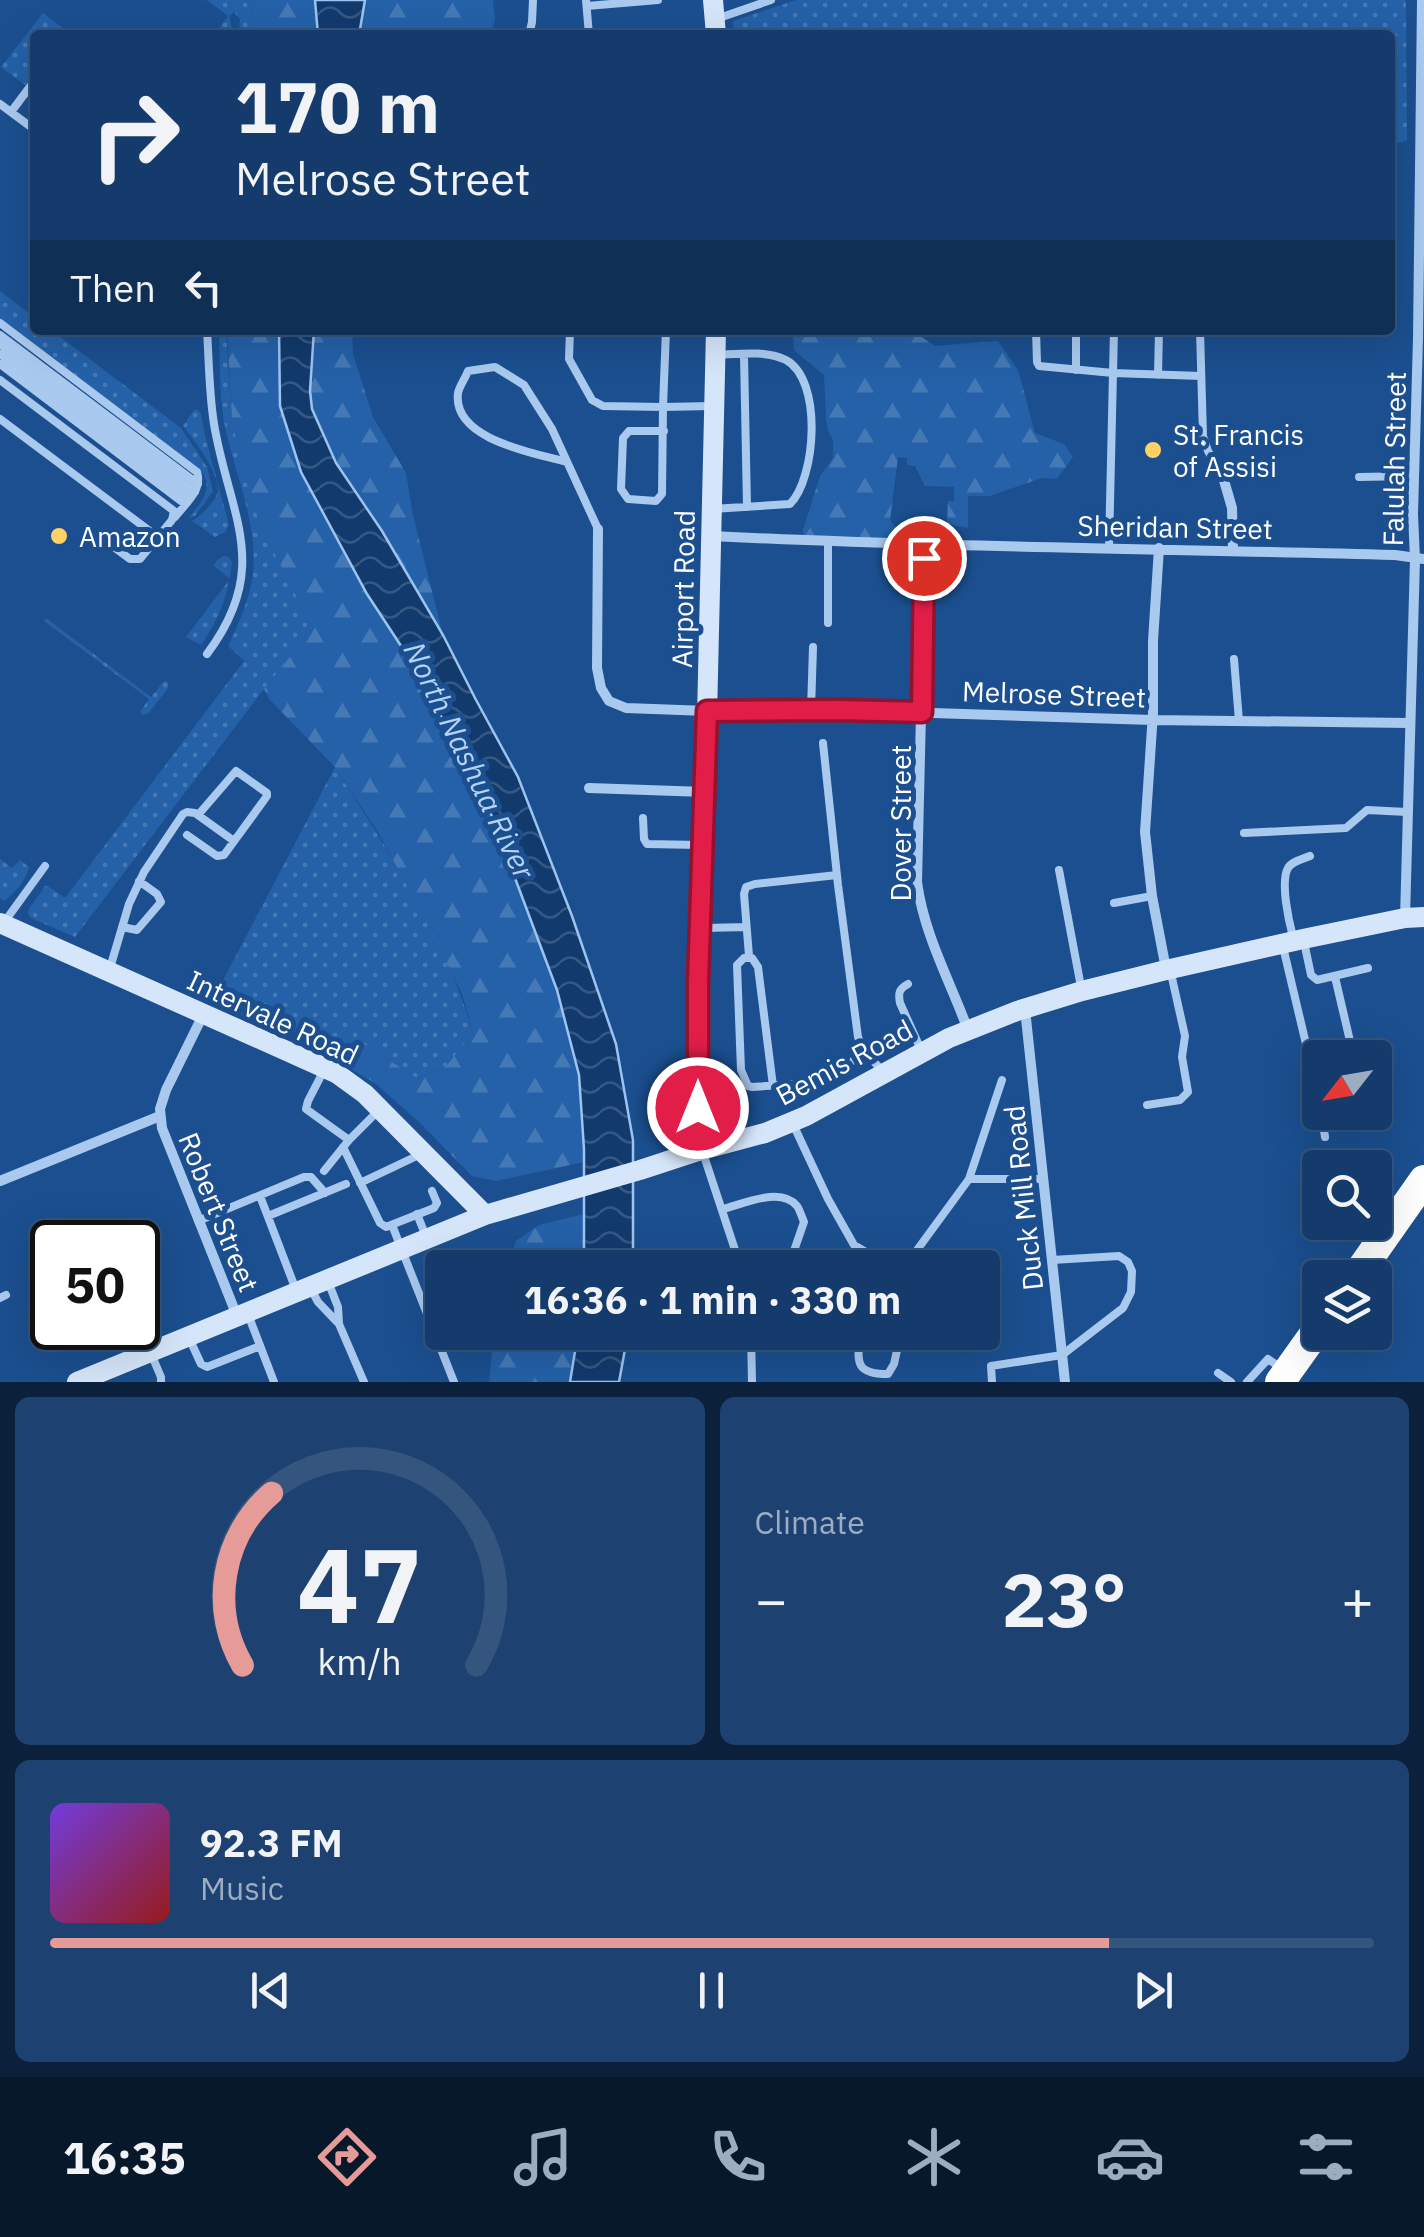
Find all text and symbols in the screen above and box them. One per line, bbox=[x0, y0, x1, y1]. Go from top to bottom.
text: 170 m bbox=[235, 61, 440, 152]
icon: right bbox=[70, 70, 200, 200]
text: Melrose Street bbox=[235, 149, 531, 207]
icon: left bbox=[176, 260, 231, 315]
text: Then bbox=[70, 263, 156, 312]
street label: Falulah Street bbox=[1374, 371, 1414, 547]
place label: St. Francis of Assisi bbox=[1173, 416, 1304, 485]
marker: St. Francis of Assisi bbox=[1142, 439, 1164, 461]
street label: Sheridan Street bbox=[1077, 507, 1273, 547]
street label: Airport Road bbox=[663, 510, 703, 668]
pin bbox=[882, 516, 967, 601]
place label: Amazon bbox=[79, 518, 181, 555]
marker: Amazon bbox=[48, 525, 70, 547]
icon: arrive bbox=[897, 531, 952, 586]
water label: North Nashua River bbox=[396, 635, 545, 886]
street label: Melrose Street bbox=[961, 672, 1147, 716]
street label: Dover Street bbox=[882, 745, 919, 901]
street label: Intervale Road bbox=[181, 961, 365, 1073]
street label: Bemis Road bbox=[769, 1011, 919, 1113]
north arrow bbox=[1302, 1040, 1392, 1130]
map controls bbox=[1302, 1040, 1392, 1350]
position arrow bbox=[646, 1056, 750, 1160]
street label: Duck Mill Road bbox=[995, 1104, 1051, 1292]
street label: Robert Street bbox=[170, 1127, 268, 1297]
button: search bbox=[1302, 1150, 1392, 1240]
speed limit sign: 50 bbox=[30, 1220, 160, 1350]
button: layers bbox=[1302, 1260, 1392, 1350]
text: 16:36 · 1 min · 330 m bbox=[524, 1275, 901, 1324]
text: Climate bbox=[755, 1501, 865, 1543]
text: 47 bbox=[297, 1516, 422, 1652]
text: 23° bbox=[1002, 1550, 1127, 1648]
text: − bbox=[755, 1564, 788, 1635]
text: + bbox=[1341, 1564, 1374, 1635]
text: km/h bbox=[318, 1638, 402, 1685]
text: 92.3 FM bbox=[200, 1818, 343, 1867]
text: Music bbox=[200, 1867, 284, 1909]
icon: previous bbox=[243, 1963, 298, 2018]
icon: pause bbox=[684, 1963, 739, 2018]
icon: next bbox=[1126, 1963, 1181, 2018]
icon: directions bbox=[312, 2122, 382, 2192]
icon: music bbox=[508, 2122, 578, 2192]
icon: phone bbox=[703, 2122, 773, 2192]
icon: climate bbox=[899, 2122, 969, 2192]
icon: car bbox=[1095, 2122, 1165, 2192]
icon: filters bbox=[1291, 2122, 1361, 2192]
text: 16:35 bbox=[63, 2128, 186, 2186]

